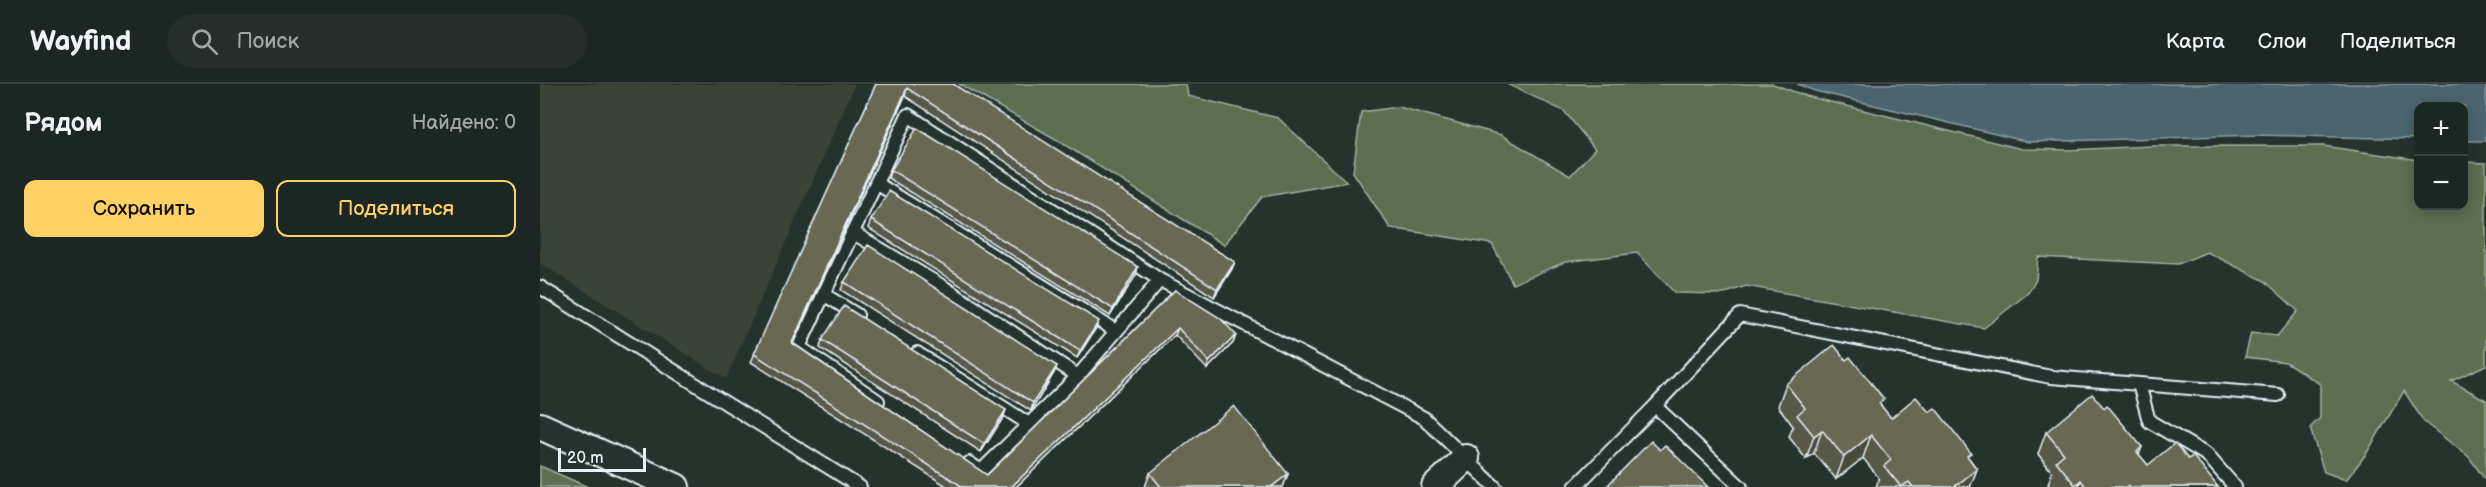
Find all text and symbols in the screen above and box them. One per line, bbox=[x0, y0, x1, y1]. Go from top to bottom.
search box bbox=[167, 14, 587, 68]
text: Wayfind bbox=[30, 25, 131, 58]
icon: search bbox=[188, 25, 221, 58]
text: Поиск bbox=[236, 28, 299, 55]
text: Карта bbox=[2166, 29, 2225, 54]
text: Слои bbox=[2258, 29, 2307, 54]
text: Поделиться bbox=[2340, 29, 2456, 54]
map controls bbox=[2414, 102, 2468, 210]
button: + bbox=[2414, 102, 2468, 156]
text: Рядом bbox=[24, 108, 102, 139]
text: Найдено: 0 bbox=[412, 111, 516, 135]
button: − bbox=[2414, 156, 2468, 210]
button: Сохранить bbox=[24, 180, 264, 237]
button: Поделиться bbox=[276, 180, 516, 237]
scale bar bbox=[558, 445, 646, 472]
text: 20 m bbox=[567, 449, 603, 468]

